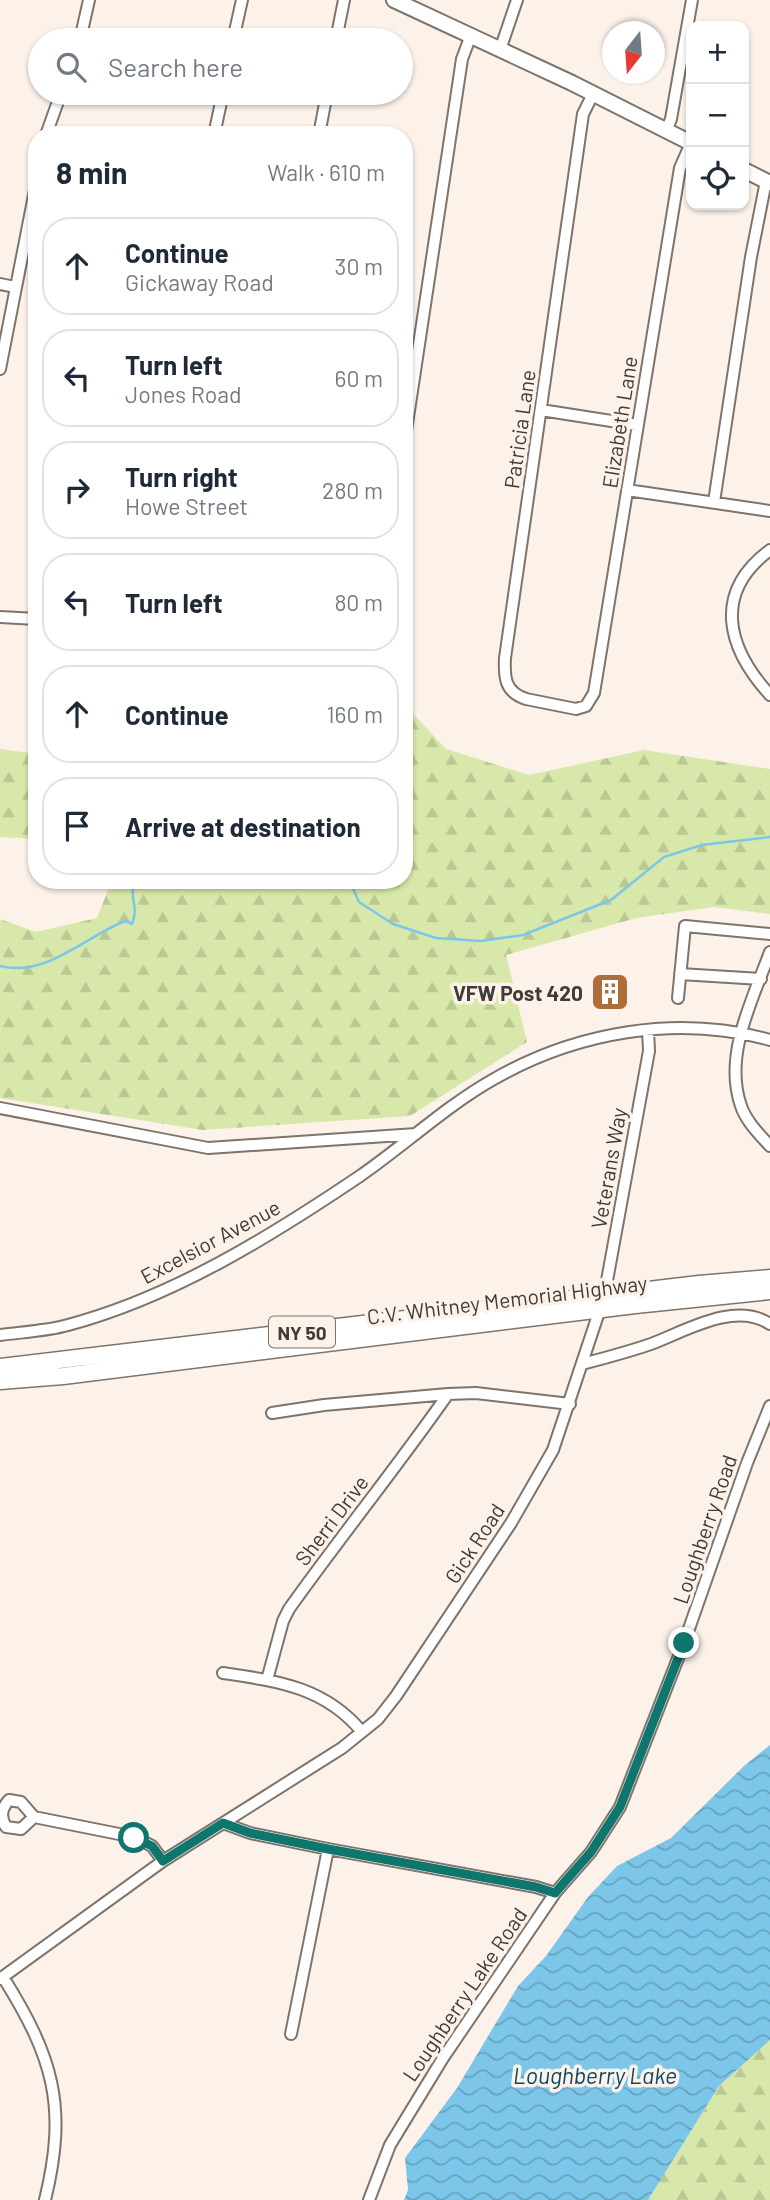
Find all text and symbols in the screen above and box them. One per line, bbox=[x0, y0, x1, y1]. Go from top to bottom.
north arrow bbox=[602, 21, 665, 84]
map controls bbox=[686, 21, 749, 210]
button: + bbox=[686, 21, 749, 84]
search box bbox=[28, 28, 413, 105]
icon: search bbox=[52, 48, 90, 86]
text: Search here bbox=[108, 51, 243, 82]
button: − bbox=[686, 84, 749, 147]
button: locate bbox=[686, 147, 749, 210]
text: 8 min bbox=[56, 154, 127, 190]
text: Walk · 610 m bbox=[267, 158, 385, 186]
text: Continue bbox=[125, 237, 229, 268]
icon: ahead bbox=[58, 247, 96, 285]
text: 30 m bbox=[335, 252, 383, 280]
text: Gickaway Road bbox=[125, 268, 274, 296]
text: Turn left bbox=[125, 349, 223, 380]
street label: Elizabeth Lane bbox=[596, 354, 642, 490]
icon: left bbox=[58, 359, 96, 397]
text: 60 m bbox=[335, 364, 383, 392]
street label: Patricia Lane bbox=[498, 368, 540, 490]
text: Jones Road bbox=[125, 380, 242, 408]
text: Turn right bbox=[125, 461, 238, 492]
icon: right bbox=[58, 471, 96, 509]
text: 280 m bbox=[322, 476, 383, 504]
text: Howe Street bbox=[125, 492, 248, 520]
icon: left bbox=[58, 583, 96, 621]
text: Turn left bbox=[125, 587, 223, 618]
text: 80 m bbox=[334, 588, 383, 616]
icon: ahead bbox=[58, 695, 96, 733]
text: Continue bbox=[125, 699, 229, 730]
text: 160 m bbox=[326, 700, 383, 728]
icon: arrive bbox=[58, 807, 96, 845]
text: Arrive at destination bbox=[125, 811, 361, 842]
building icon: VFW Post 420 bbox=[589, 971, 631, 1013]
place label: VFW Post 420 bbox=[453, 980, 583, 1005]
street label: Veterans Way bbox=[585, 1105, 631, 1231]
street label: Excelsior Avenue bbox=[136, 1194, 284, 1288]
street label: C.V. Whitney Memorial Highway bbox=[365, 1269, 649, 1329]
road number: NY 50 bbox=[269, 1316, 335, 1348]
street label: Loughberry Road bbox=[667, 1451, 741, 1607]
street label: Sherri Drive bbox=[289, 1470, 373, 1570]
street label: Gick Road bbox=[439, 1498, 509, 1588]
route end bbox=[668, 1627, 699, 1658]
route start bbox=[118, 1822, 149, 1853]
street label: Loughberry Lake Road bbox=[397, 1902, 531, 2086]
water label: Loughberry Lake bbox=[513, 2061, 677, 2089]

